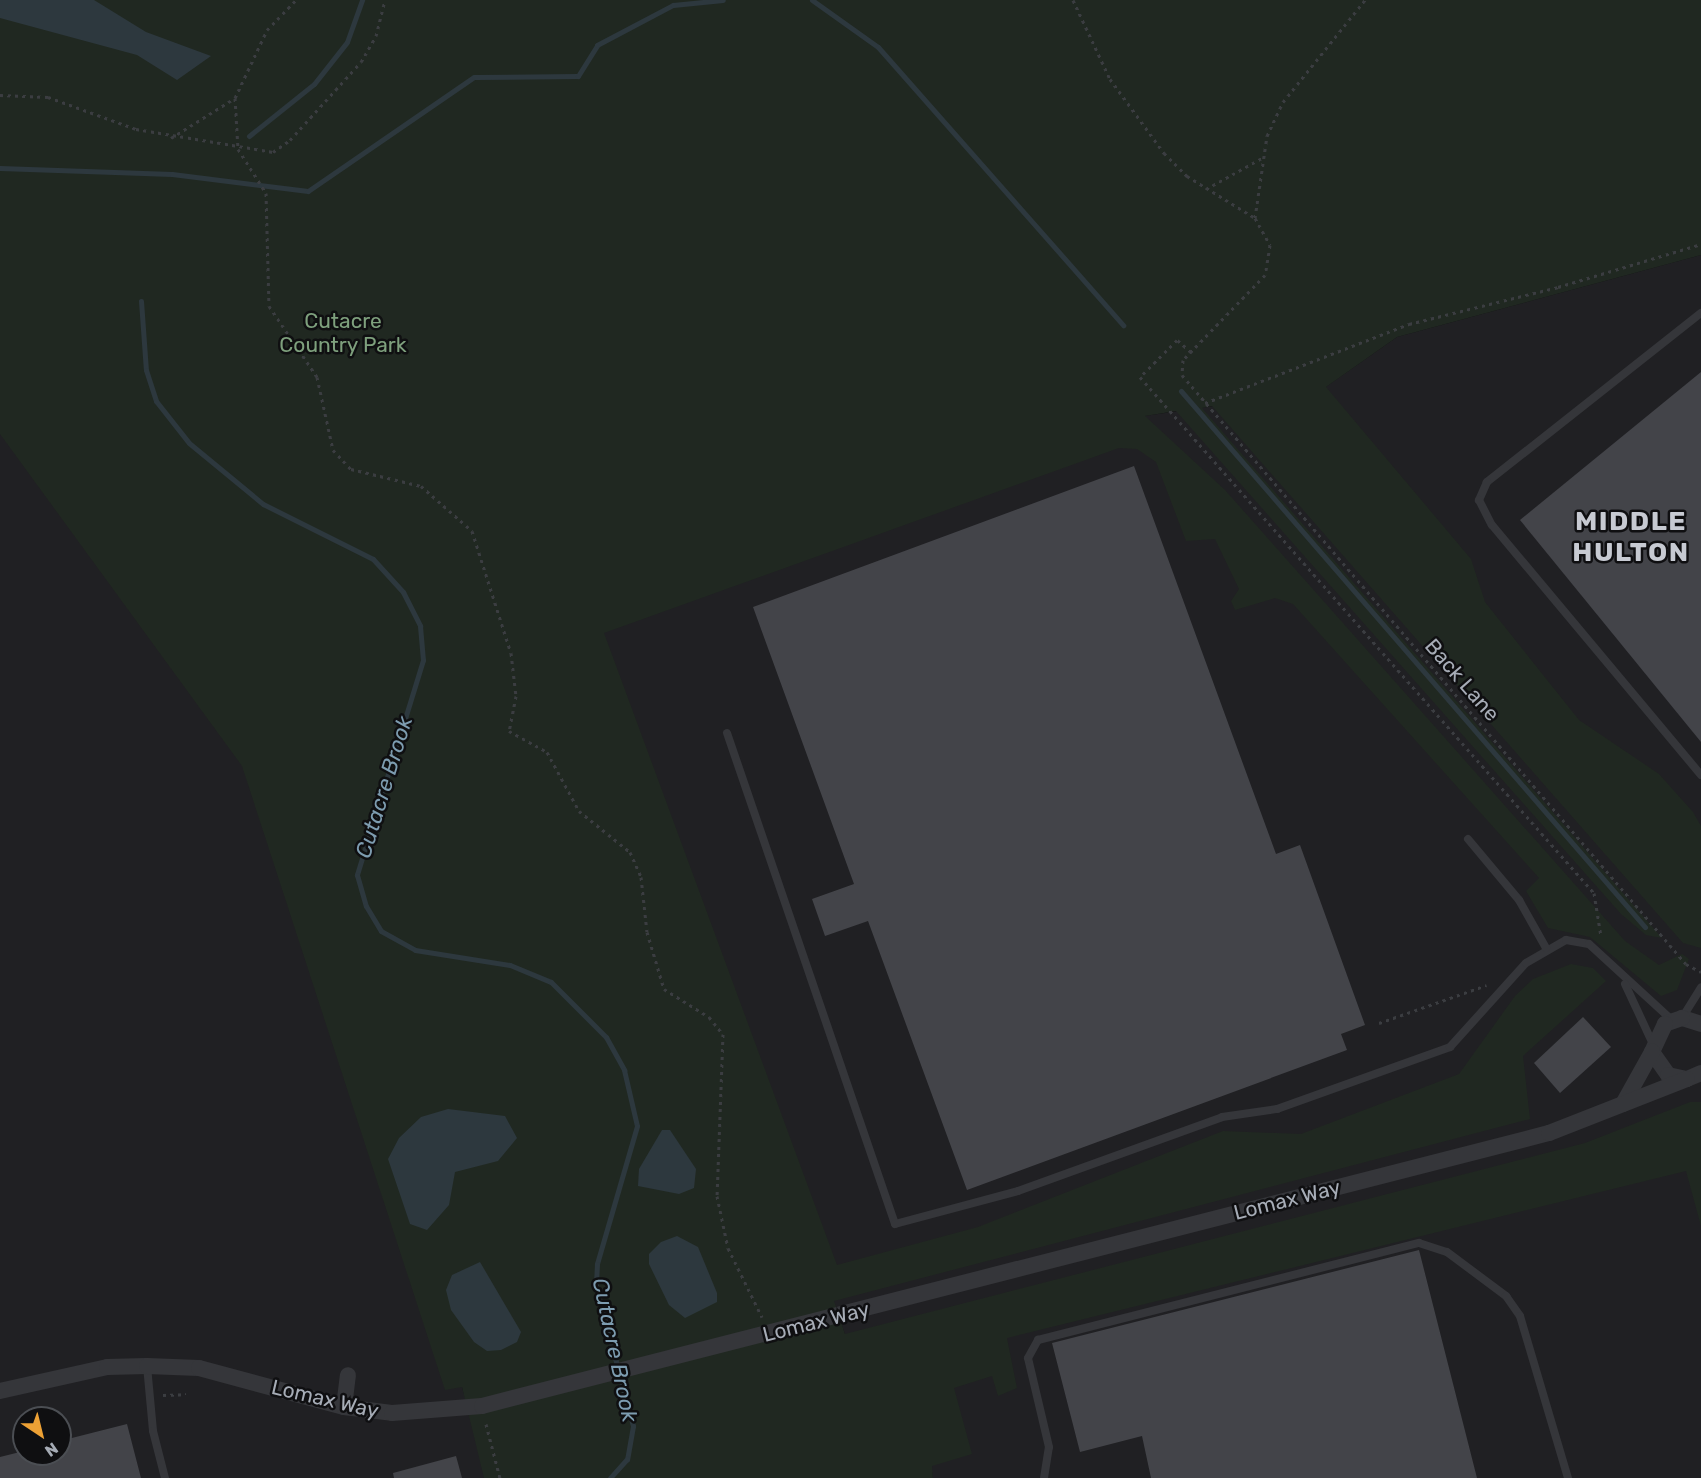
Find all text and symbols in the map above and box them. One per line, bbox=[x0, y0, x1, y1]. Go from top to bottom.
park label: Cutacre Country Park bbox=[279, 308, 407, 358]
district label: MIDDLE HULTON bbox=[1572, 505, 1690, 568]
street label: Back Lane bbox=[1419, 634, 1505, 726]
water label: Cutacre Brook bbox=[350, 713, 418, 861]
street label: Lomax Way bbox=[1231, 1175, 1343, 1225]
water label: Cutacre Brook bbox=[587, 1275, 643, 1425]
street label: Lomax Way bbox=[760, 1297, 872, 1347]
street label: Lomax Way bbox=[269, 1374, 381, 1424]
north arrow bbox=[12, 1406, 72, 1466]
text: N bbox=[41, 1438, 62, 1461]

